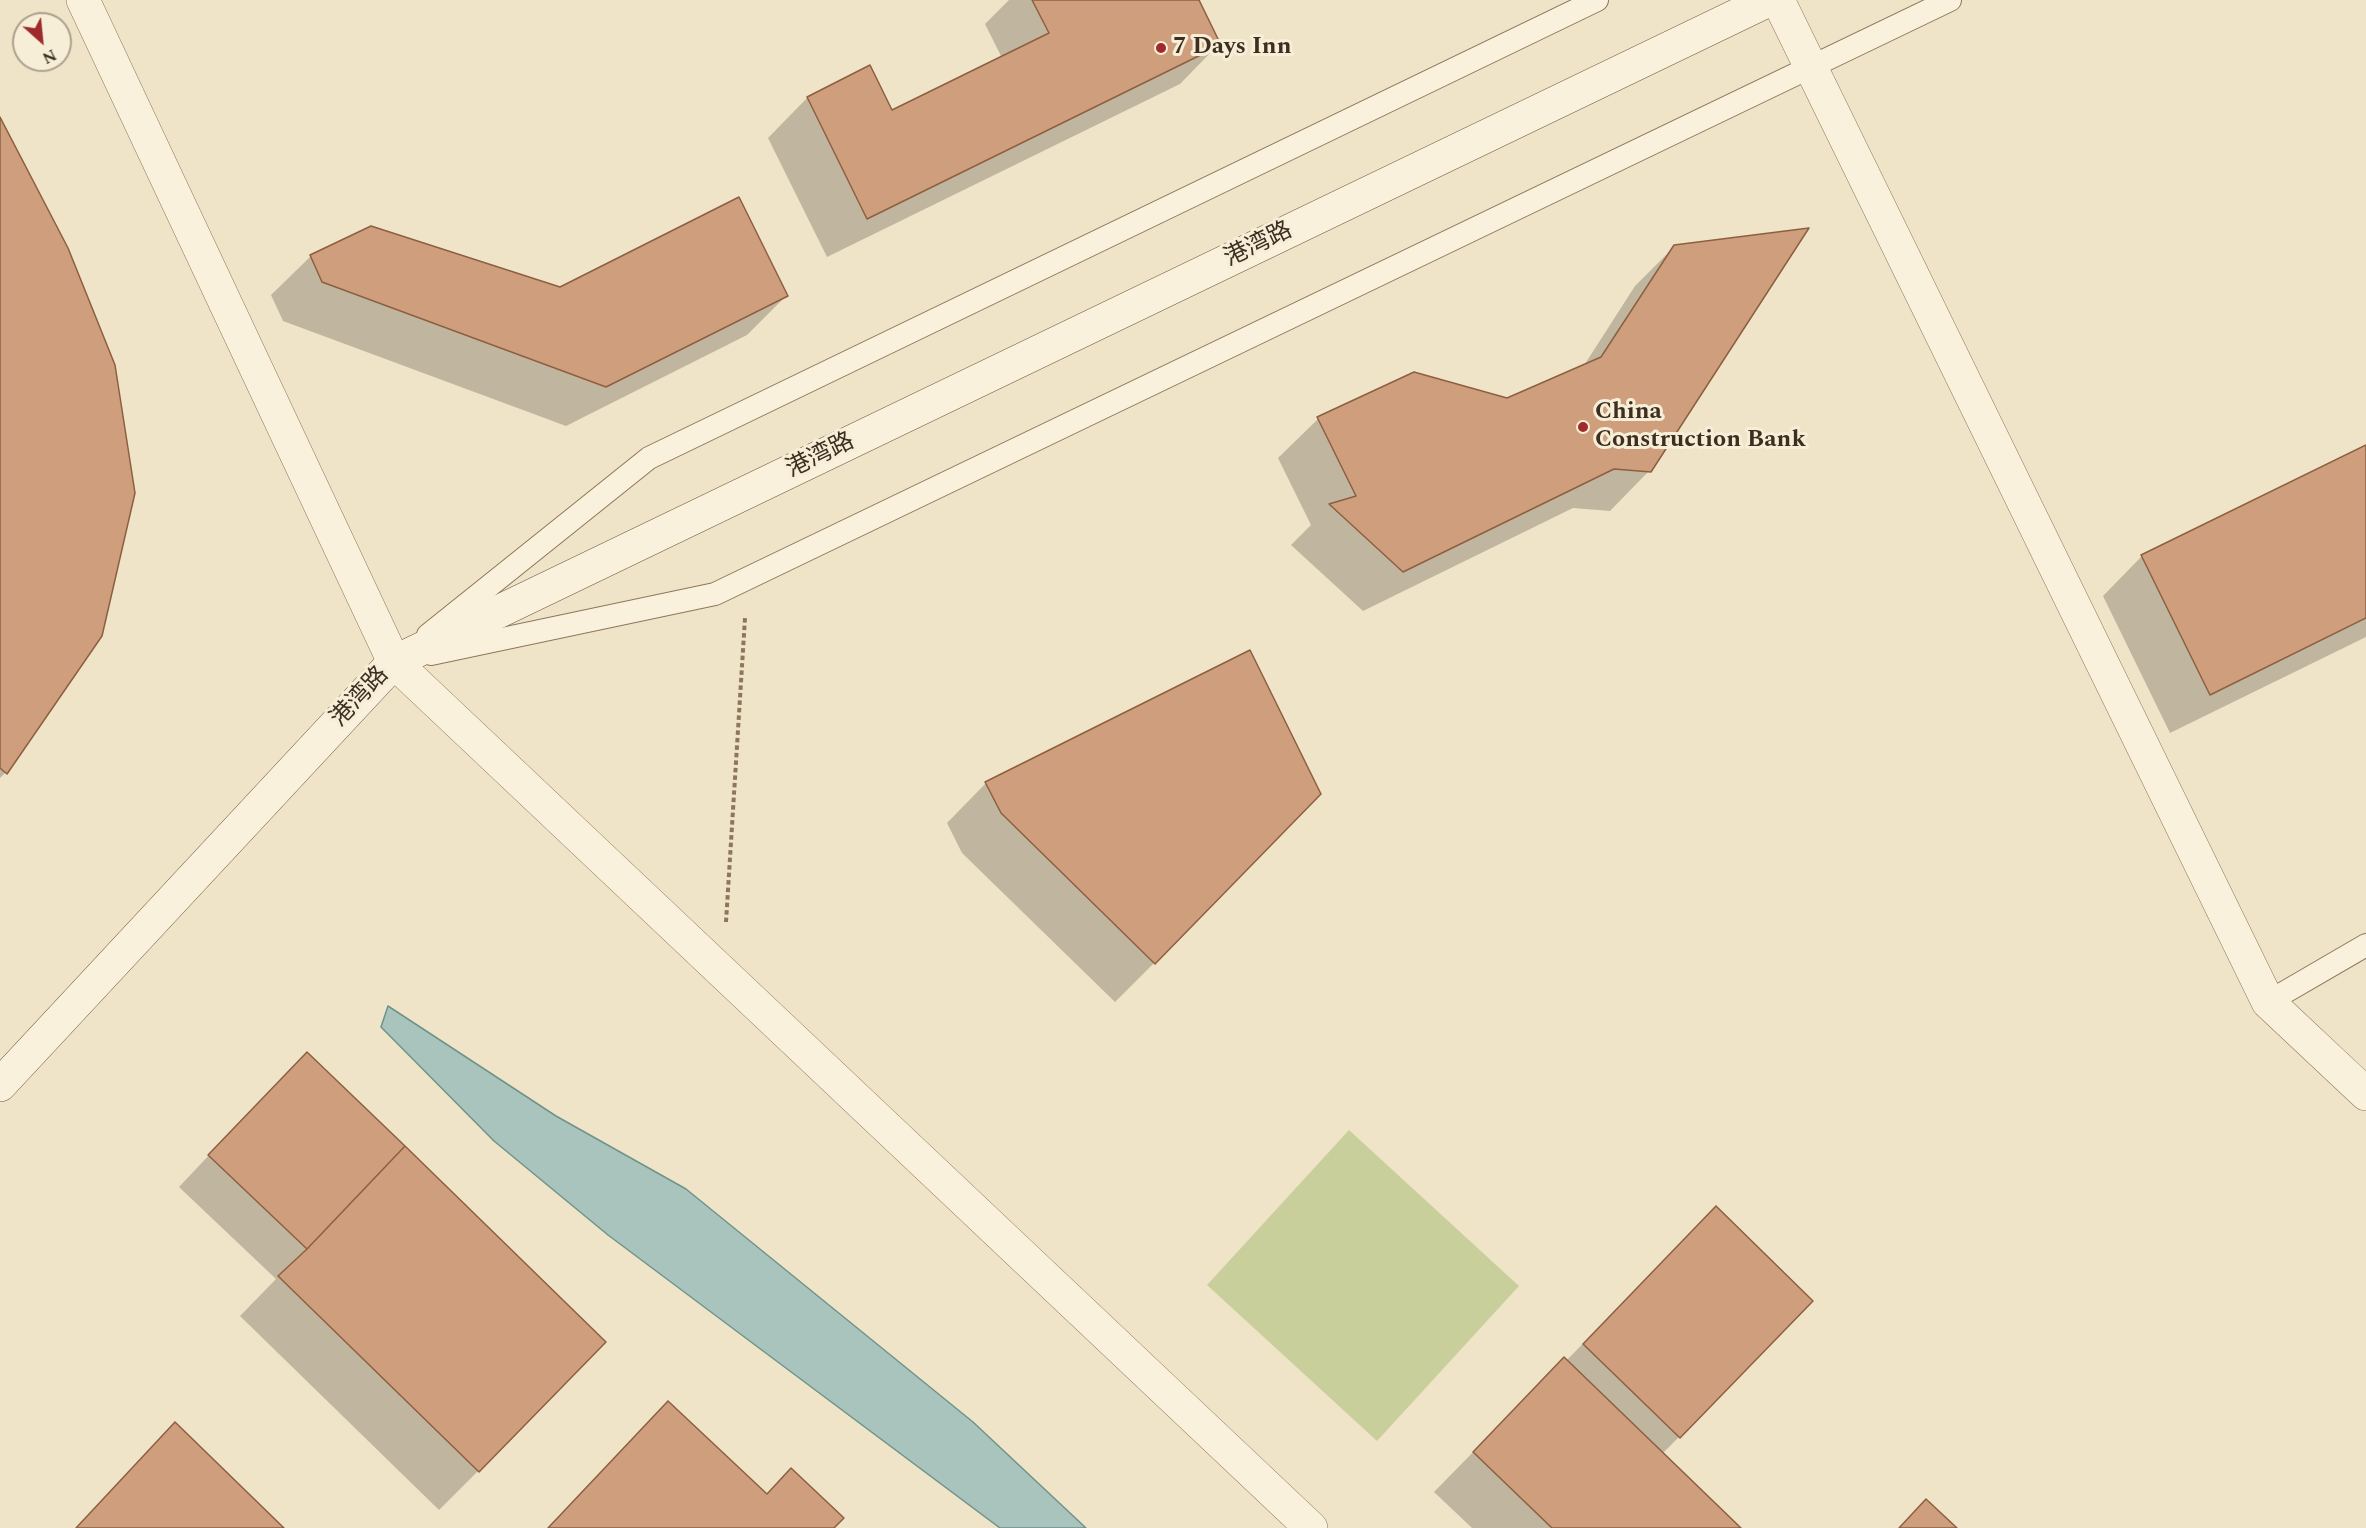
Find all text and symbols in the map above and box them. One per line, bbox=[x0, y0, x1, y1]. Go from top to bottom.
north arrow bbox=[12, 12, 72, 72]
place label: 7 Days Inn bbox=[1173, 34, 1292, 62]
marker: 7 Days Inn bbox=[1154, 41, 1168, 55]
text: N bbox=[38, 43, 61, 70]
street label: 港湾路 bbox=[1220, 217, 1298, 275]
place label: China Construction Bank bbox=[1595, 399, 1806, 455]
marker: China Construction Bank bbox=[1576, 420, 1590, 434]
street label: 港湾路 bbox=[782, 428, 860, 486]
street label: 港湾路 bbox=[326, 662, 396, 734]

